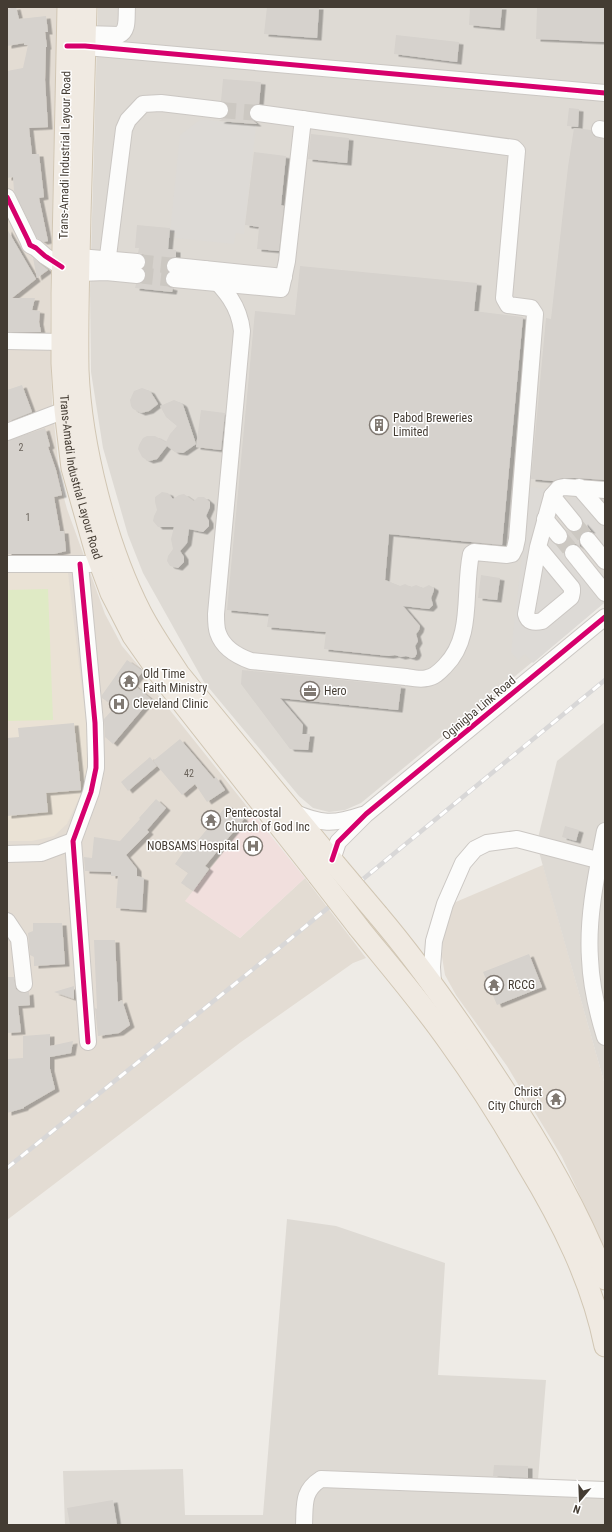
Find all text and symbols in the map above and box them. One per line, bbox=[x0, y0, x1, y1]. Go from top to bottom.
street label: Trans-Amadi Industrial Layour Road bbox=[57, 71, 73, 239]
street label: Trans-Amadi Industrial Layour Road bbox=[57, 394, 105, 561]
place label: Pabod Breweries Limited bbox=[393, 411, 473, 439]
building icon: Pabod Breweries Limited bbox=[368, 414, 390, 436]
house number: 2 bbox=[19, 442, 24, 453]
house number: 1 bbox=[26, 512, 30, 523]
place label: Old Time Faith Ministry bbox=[143, 667, 207, 695]
temple icon: Old Time Faith Ministry bbox=[118, 670, 140, 692]
street label: Oginigba Link Road bbox=[440, 673, 519, 743]
office icon: Hero bbox=[299, 680, 321, 702]
place label: Hero bbox=[324, 684, 347, 698]
hospital icon: Cleveland Clinic bbox=[108, 693, 130, 715]
place label: Cleveland Clinic bbox=[133, 697, 209, 711]
house number: 42 bbox=[184, 768, 194, 779]
place label: Pentecostal Church of God Inc bbox=[225, 806, 310, 834]
temple icon: Pentecostal Church of God Inc bbox=[200, 809, 222, 831]
hospital icon: NOBSAMS Hospital bbox=[242, 835, 264, 857]
place label: NOBSAMS Hospital bbox=[147, 839, 239, 853]
temple icon: RCCG bbox=[483, 974, 505, 996]
place label: RCCG bbox=[508, 978, 535, 992]
place label: Christ City Church bbox=[488, 1085, 542, 1113]
temple icon: Christ City Church bbox=[545, 1088, 567, 1110]
north arrow bbox=[560, 1480, 600, 1520]
text: N bbox=[571, 1502, 582, 1516]

